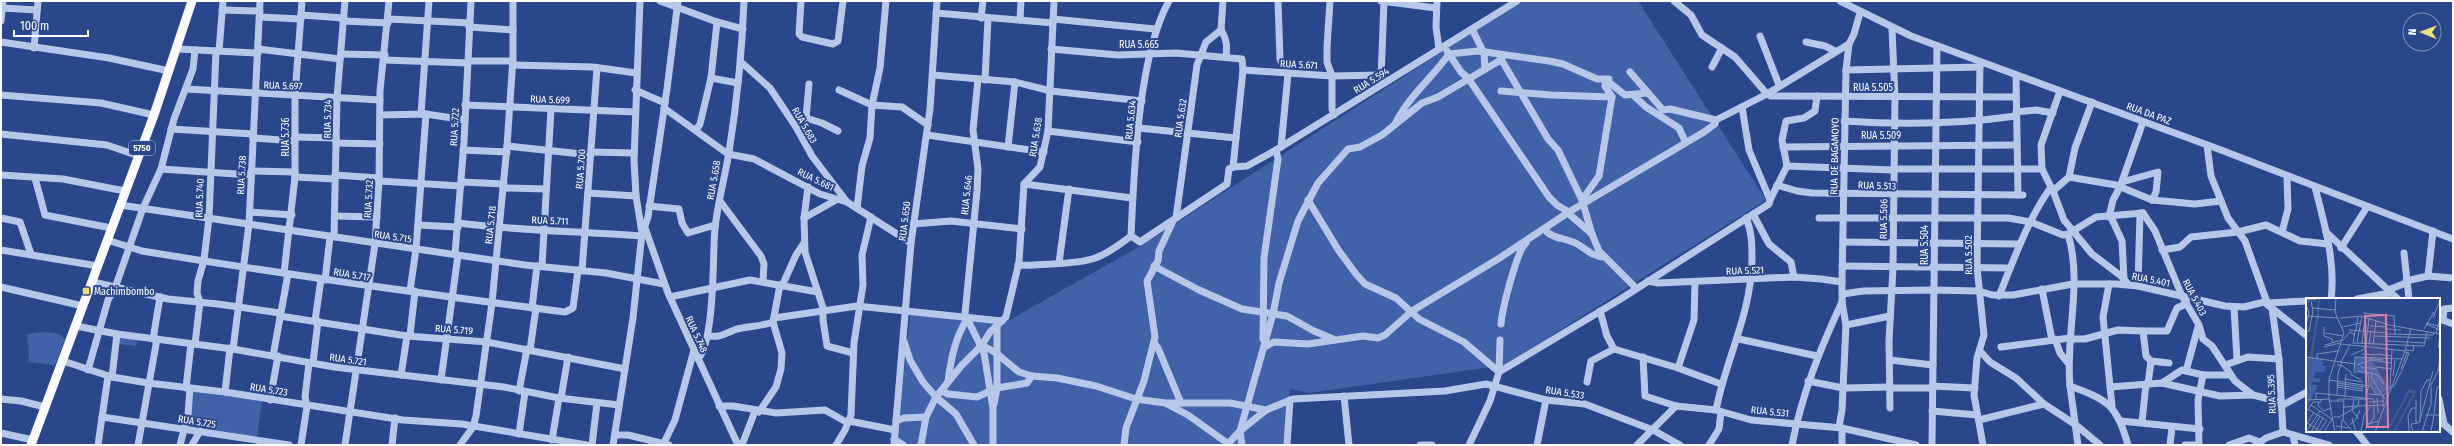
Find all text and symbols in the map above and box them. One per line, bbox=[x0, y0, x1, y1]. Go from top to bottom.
scale bar bbox=[14, 12, 88, 38]
north arrow bbox=[2402, 12, 2442, 52]
text: 100 m bbox=[20, 19, 49, 33]
text: N bbox=[2406, 28, 2419, 35]
street label: RUA 5.665 bbox=[1119, 39, 1159, 51]
street label: RUA 5.671 bbox=[1280, 58, 1318, 72]
street label: RUA 5.594 bbox=[1352, 65, 1392, 96]
street label: RUA 5.697 bbox=[263, 79, 303, 93]
street label: RUA 5.505 bbox=[1853, 82, 1893, 94]
street label: RUA 5.699 bbox=[530, 93, 570, 107]
street label: RUA 5.632 bbox=[1172, 97, 1190, 138]
street label: RUA 5.734 bbox=[322, 99, 334, 139]
street label: RUA 5.634 bbox=[1123, 100, 1139, 140]
street label: RUA DA PAZ bbox=[2125, 100, 2173, 128]
street label: RUA 5.683 bbox=[789, 105, 820, 146]
street label: RUA 5.722 bbox=[448, 107, 462, 146]
street label: RUA 5.736 bbox=[280, 117, 292, 156]
street label: RUA 5.638 bbox=[1027, 117, 1045, 158]
street label: RUA DE BAGAMOYO bbox=[1828, 117, 1842, 195]
street label: RUA 5.509 bbox=[1861, 130, 1901, 142]
road number: 5750 bbox=[129, 141, 155, 155]
street label: RUA 5.700 bbox=[574, 149, 588, 189]
street label: RUA 5.738 bbox=[235, 155, 249, 195]
street label: RUA 5.658 bbox=[705, 159, 723, 201]
street label: RUA 5.681 bbox=[795, 166, 836, 194]
street label: RUA 5.646 bbox=[959, 174, 975, 216]
street label: RUA 5.740 bbox=[193, 178, 207, 218]
street label: RUA 5.732 bbox=[362, 179, 376, 218]
street label: RUA 5.513 bbox=[1858, 179, 1897, 193]
street label: RUA 5.506 bbox=[1878, 199, 1890, 239]
street label: RUA 5.650 bbox=[897, 200, 913, 242]
street label: RUA 5.718 bbox=[483, 205, 499, 245]
street label: RUA 5.711 bbox=[531, 214, 569, 228]
street label: RUA 5.504 bbox=[1919, 225, 1931, 265]
street label: RUA 5.715 bbox=[373, 228, 413, 246]
street label: RUA 5.502 bbox=[1963, 234, 1975, 275]
street label: RUA 5.521 bbox=[1726, 264, 1764, 278]
street label: RUA 5.717 bbox=[332, 266, 371, 284]
street label: RUA 5.401 bbox=[2131, 270, 2171, 290]
street label: RUA 5.403 bbox=[2180, 277, 2209, 318]
marker: Machimbombo bbox=[81, 286, 91, 296]
place label: Machimbombo bbox=[94, 286, 155, 298]
inset map bbox=[2306, 298, 2440, 432]
street label: RUA 5.748 bbox=[682, 314, 710, 355]
street label: RUA 5.719 bbox=[434, 323, 474, 337]
street label: RUA 5.721 bbox=[328, 351, 367, 369]
street label: RUA 5.395 bbox=[2265, 374, 2279, 414]
street label: RUA 5.723 bbox=[249, 381, 289, 399]
street label: RUA 5.533 bbox=[1545, 384, 1586, 402]
street label: RUA 5.531 bbox=[1750, 404, 1790, 420]
street label: RUA 5.725 bbox=[177, 413, 217, 431]

